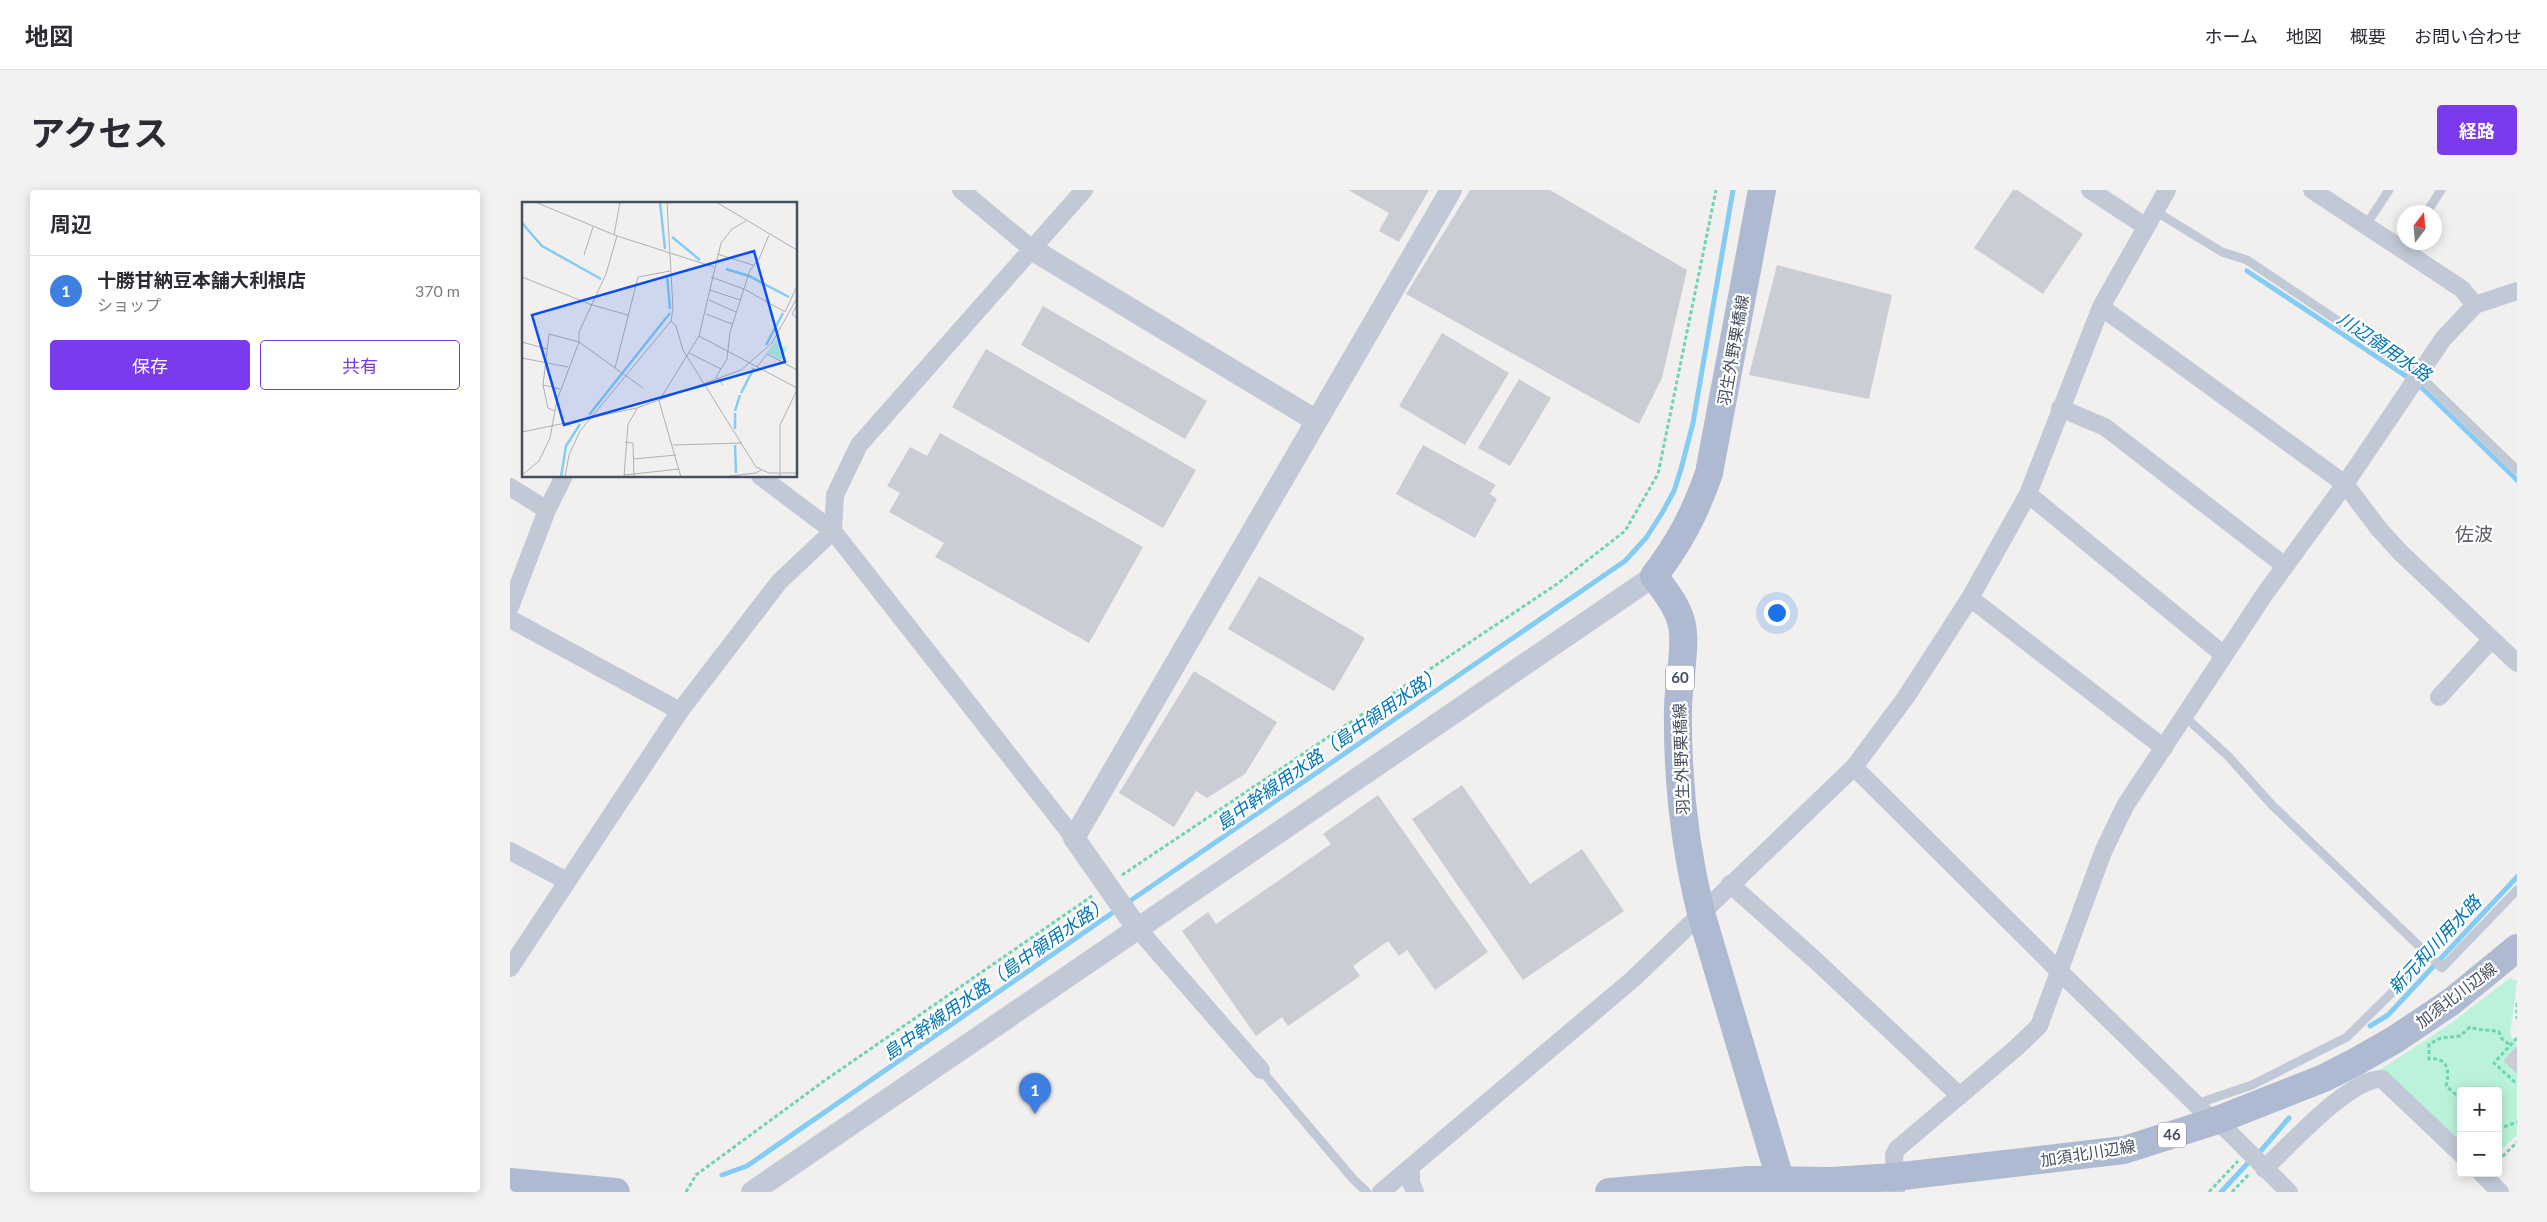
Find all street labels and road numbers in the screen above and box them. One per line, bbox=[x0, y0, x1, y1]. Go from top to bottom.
street label: 羽生外野栗橋線 bbox=[1713, 293, 1752, 407]
road number: 60 bbox=[1666, 666, 1694, 690]
street label: 羽生外野栗橋線 bbox=[1669, 703, 1692, 815]
street label: 加須北川辺線 bbox=[2412, 958, 2500, 1031]
road number: 46 bbox=[2158, 1122, 2186, 1148]
street label: 加須北川辺線 bbox=[2039, 1136, 2137, 1169]

